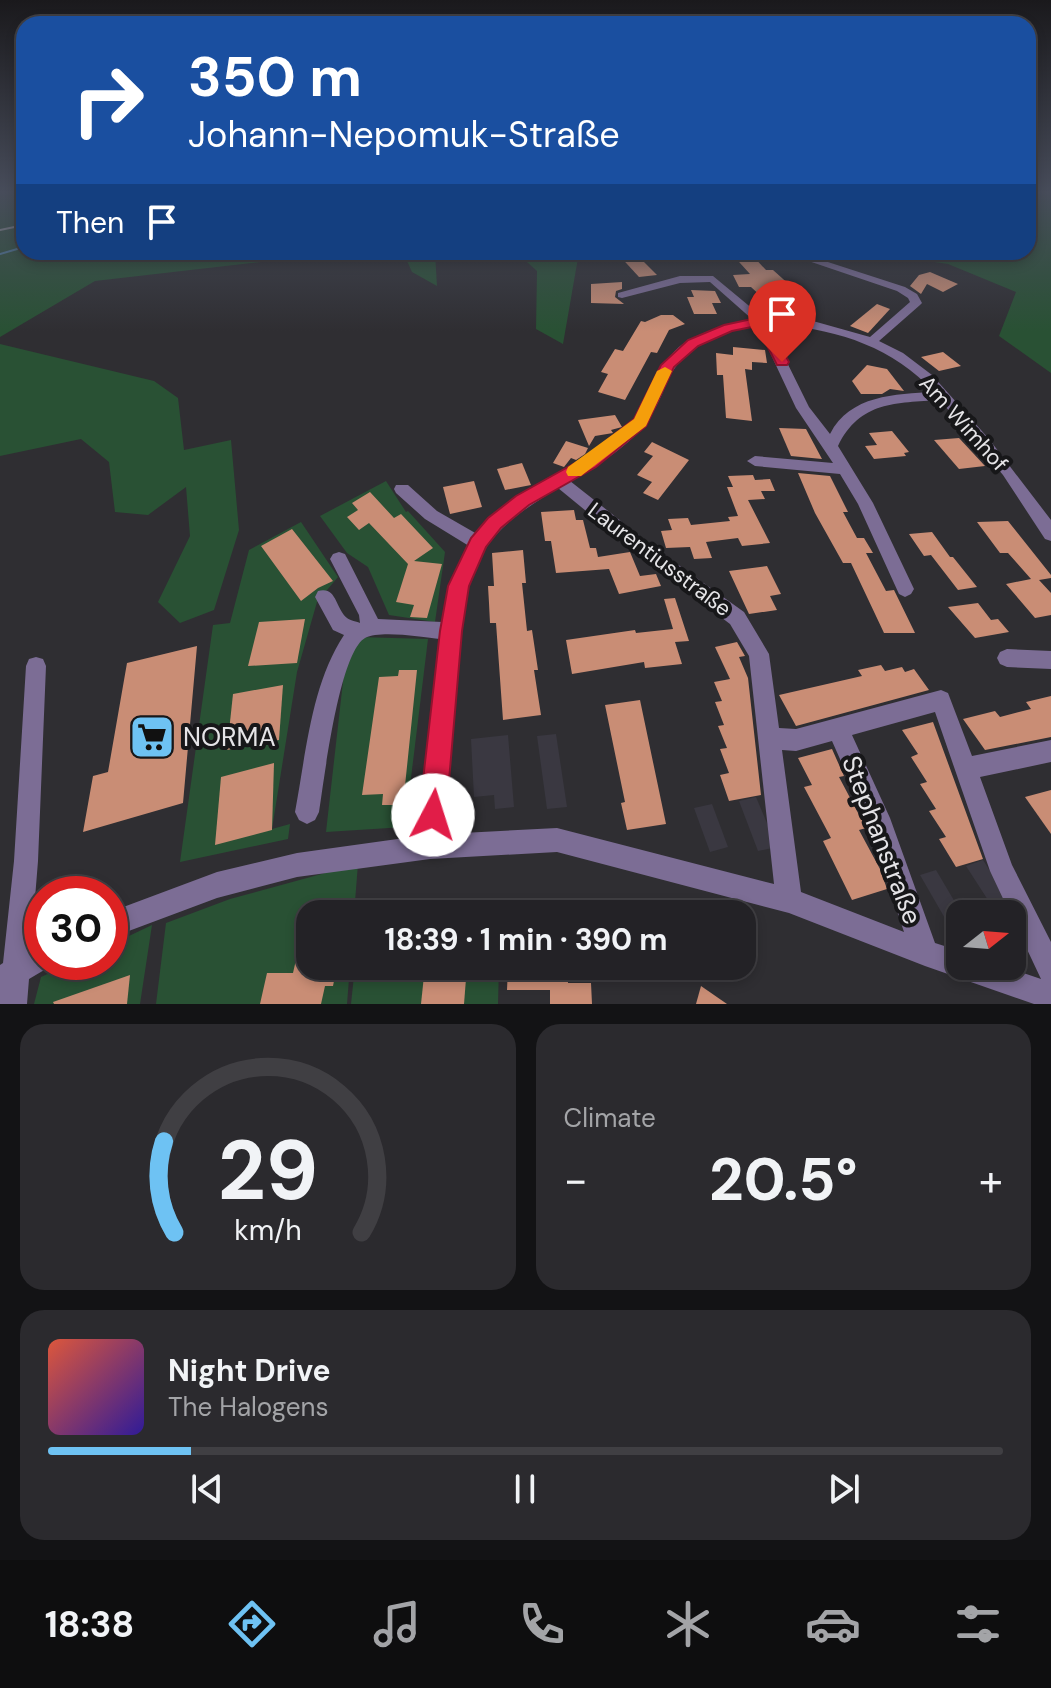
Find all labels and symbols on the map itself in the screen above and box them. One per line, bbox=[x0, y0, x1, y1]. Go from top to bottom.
pin bbox=[748, 280, 816, 362]
street label: Am Wimhof bbox=[913, 369, 1014, 477]
street label: Laurentiusstraße bbox=[582, 496, 737, 623]
supermarket icon: NORMA bbox=[128, 713, 176, 761]
place label: NORMA bbox=[183, 720, 276, 754]
street label: Stephanstraße bbox=[834, 751, 930, 929]
position arrow bbox=[391, 773, 475, 857]
speed limit sign: 30 bbox=[24, 876, 128, 980]
north arrow bbox=[946, 900, 1026, 980]

